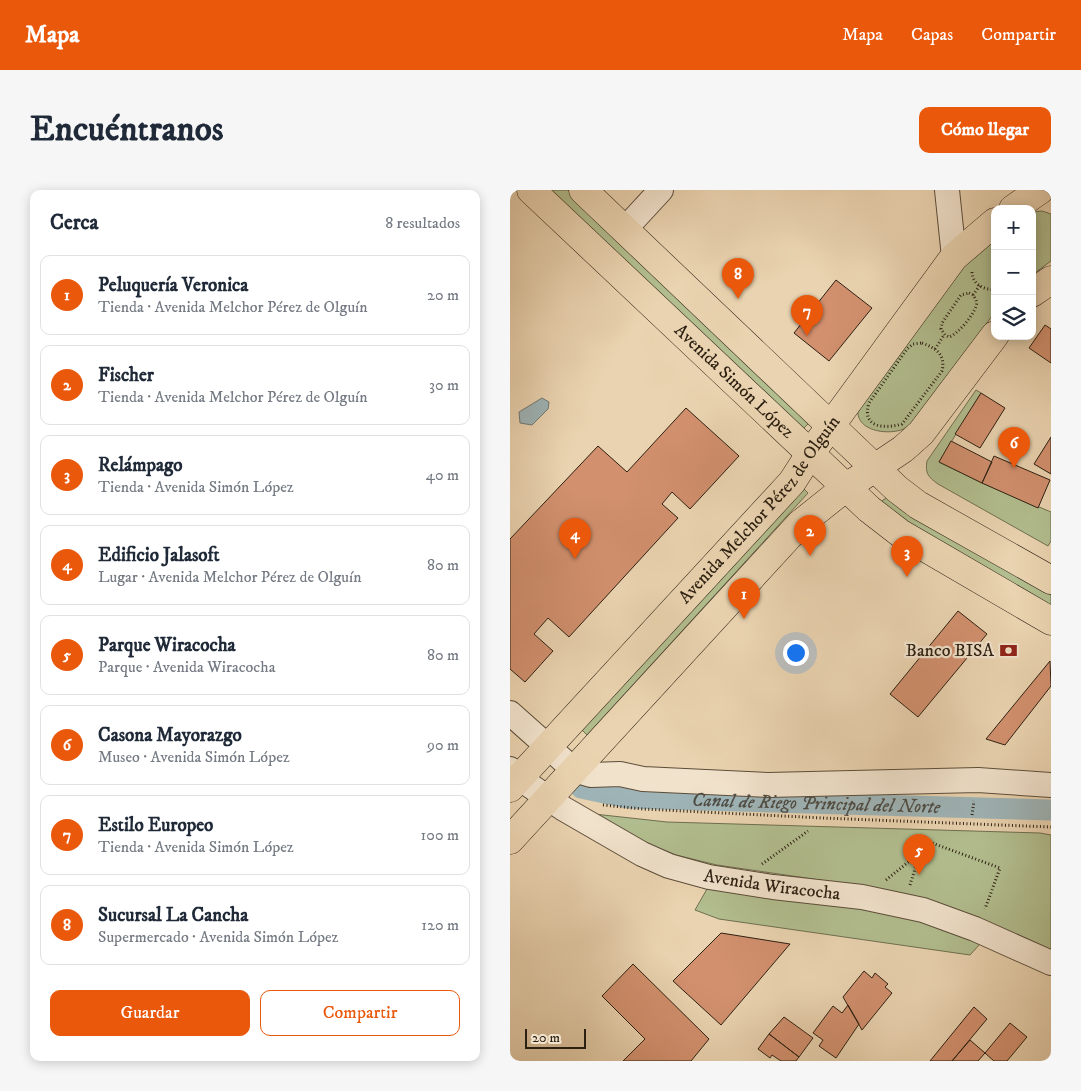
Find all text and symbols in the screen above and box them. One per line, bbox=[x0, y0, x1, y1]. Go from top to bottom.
text: Mapa bbox=[25, 20, 79, 50]
text: Mapa bbox=[842, 24, 883, 46]
text: Capas bbox=[911, 24, 953, 46]
text: Compartir bbox=[981, 24, 1056, 46]
button: Cómo llegar bbox=[919, 107, 1051, 153]
text: Encuéntranos bbox=[30, 108, 224, 152]
map controls bbox=[991, 205, 1036, 340]
button: + bbox=[991, 205, 1036, 250]
text: Cerca bbox=[50, 210, 98, 236]
text: 8 resultados bbox=[385, 213, 460, 233]
button: − bbox=[991, 250, 1036, 295]
pin: 8 bbox=[722, 258, 754, 299]
text: Peluquería Veronica bbox=[98, 274, 248, 297]
text: 1 bbox=[64, 285, 70, 305]
text: 20 m bbox=[427, 285, 459, 305]
pin: 7 bbox=[791, 295, 823, 336]
button: layers bbox=[991, 295, 1036, 340]
text: Tienda · Avenida Melchor Pérez de Olguín bbox=[98, 297, 368, 317]
street label: Avenida Simón López bbox=[669, 320, 799, 443]
text: Fischer bbox=[98, 364, 154, 387]
text: 2 bbox=[63, 375, 71, 395]
text: 30 m bbox=[429, 375, 459, 395]
text: Tienda · Avenida Melchor Pérez de Olguín bbox=[98, 387, 368, 407]
street label: Avenida Melchor Pérez de Olguín bbox=[674, 411, 845, 609]
pin: 6 bbox=[998, 427, 1030, 468]
text: Relámpago bbox=[98, 454, 183, 477]
text: 3 bbox=[64, 465, 70, 485]
text: 40 m bbox=[426, 465, 459, 485]
text: Tienda · Avenida Simón López bbox=[98, 477, 294, 497]
pin: 2 bbox=[794, 515, 826, 556]
pin: 4 bbox=[559, 518, 591, 559]
pin: 3 bbox=[891, 536, 923, 577]
text: Edificio Jalasoft bbox=[98, 544, 220, 567]
text: 4 bbox=[62, 555, 72, 575]
text: 80 m bbox=[427, 555, 459, 575]
text: Lugar · Avenida Melchor Pérez de Olguín bbox=[98, 567, 362, 587]
pin: 1 bbox=[728, 578, 760, 619]
text: Parque Wiracocha bbox=[98, 634, 236, 657]
your location bbox=[783, 640, 809, 666]
place label: Banco BISA bbox=[906, 640, 995, 662]
bank icon: Banco BISA bbox=[998, 641, 1018, 661]
text: 5 bbox=[63, 645, 71, 665]
text: 80 m bbox=[427, 645, 459, 665]
text: Parque · Avenida Wiracocha bbox=[98, 657, 275, 677]
text: Casona Mayorazgo bbox=[98, 724, 242, 747]
text: 6 bbox=[63, 735, 71, 755]
text: 90 m bbox=[427, 735, 459, 755]
text: Museo · Avenida Simón López bbox=[98, 747, 290, 767]
water label: Canal de Riego Principal del Norte bbox=[691, 788, 941, 818]
text: Estilo Europeo bbox=[98, 814, 213, 837]
text: 7 bbox=[63, 825, 71, 845]
text: 100 m bbox=[421, 825, 459, 845]
pin: 5 bbox=[903, 834, 935, 875]
text: Tienda · Avenida Simón López bbox=[98, 837, 294, 857]
street label: Avenida Wiracocha bbox=[702, 865, 842, 906]
text: Sucursal La Cancha bbox=[98, 904, 248, 927]
text: 8 bbox=[63, 915, 71, 935]
text: 120 m bbox=[421, 915, 459, 935]
text: Supermercado · Avenida Simón López bbox=[98, 927, 339, 947]
button: Guardar bbox=[50, 990, 250, 1036]
button: Compartir bbox=[260, 990, 460, 1036]
scale bar bbox=[525, 1026, 586, 1049]
text: 20 m bbox=[532, 1029, 560, 1047]

